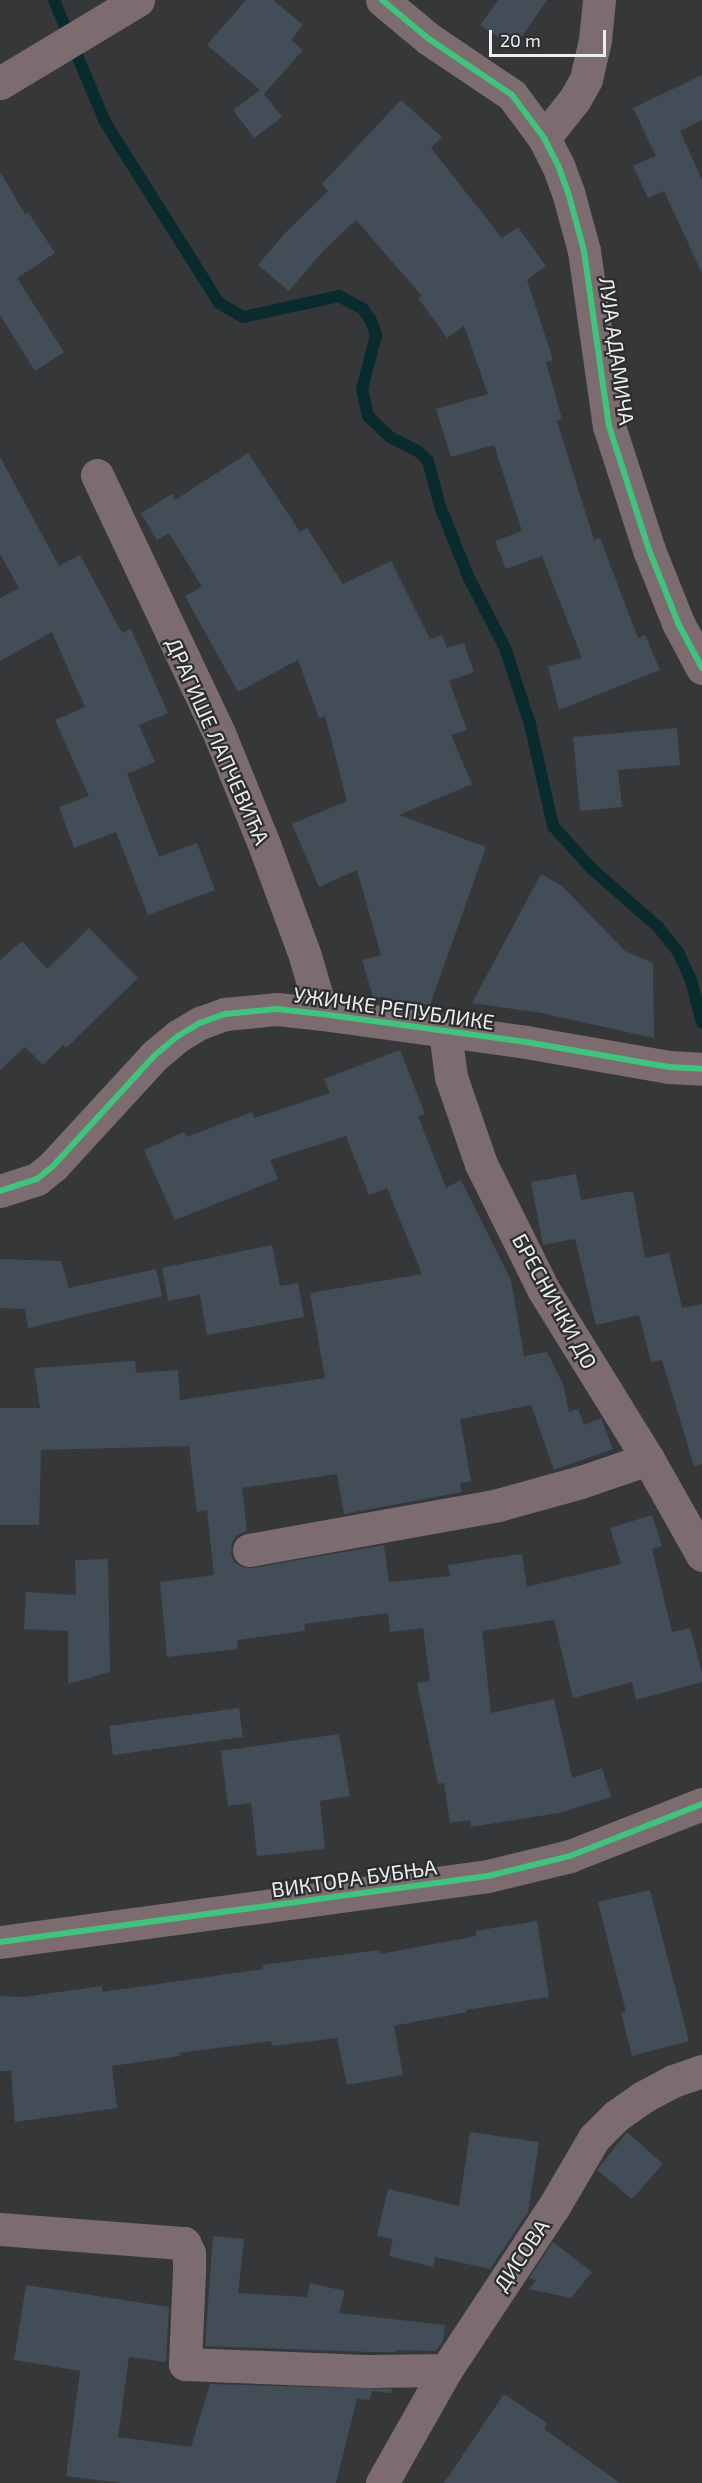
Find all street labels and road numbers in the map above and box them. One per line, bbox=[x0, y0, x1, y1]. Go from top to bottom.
street label: ЛУЈА АДАМИЧА bbox=[594, 275, 640, 427]
street label: ДРАГИШЕ ЛАПЧЕВИЋА bbox=[161, 634, 275, 848]
street label: УЖИЧКЕ РЕПУБЛИКЕ bbox=[292, 981, 496, 1035]
street label: БРЕСНИЧКИ ДО bbox=[507, 1229, 603, 1373]
street label: ВИКТОРА БУБЊА bbox=[270, 1854, 438, 1902]
street label: ДИСОВА bbox=[488, 2214, 554, 2296]

